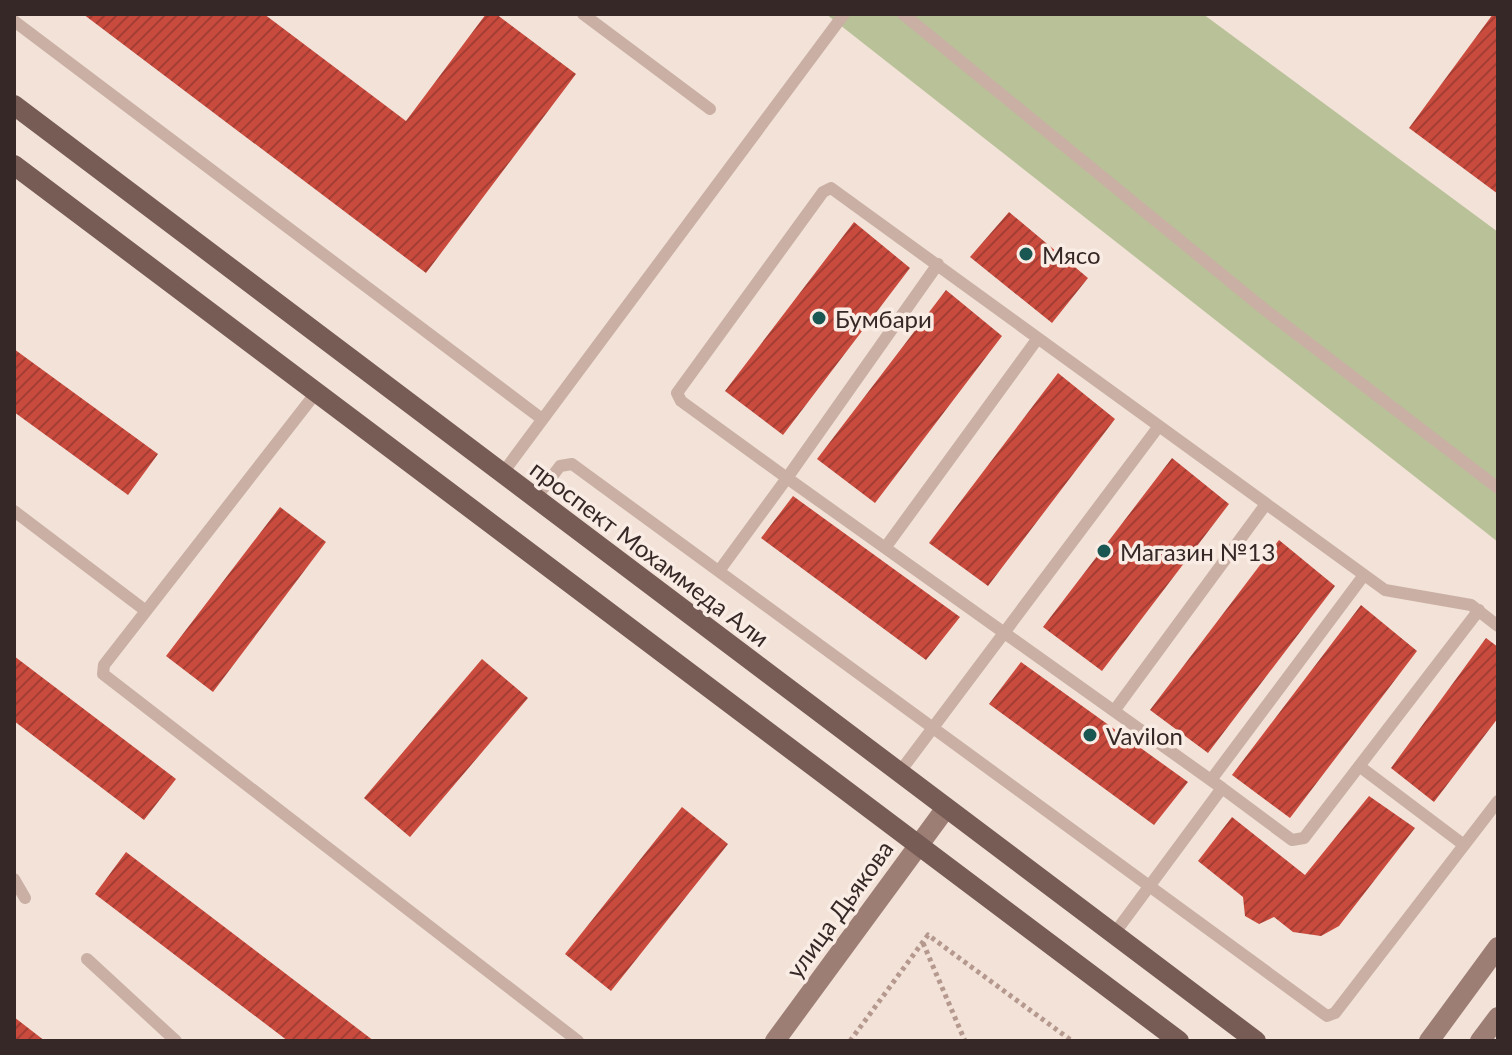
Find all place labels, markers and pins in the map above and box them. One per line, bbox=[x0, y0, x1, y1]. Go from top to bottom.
place label: Мясо bbox=[1042, 240, 1101, 269]
marker: Мясо bbox=[1017, 245, 1035, 263]
place label: Бумбари bbox=[835, 304, 932, 333]
marker: Бумбари bbox=[810, 309, 828, 327]
place label: Магазин №13 bbox=[1120, 537, 1275, 566]
marker: Магазин №13 bbox=[1095, 542, 1113, 560]
place label: Vavilon bbox=[1106, 721, 1183, 750]
marker: Vavilon bbox=[1081, 726, 1099, 744]

